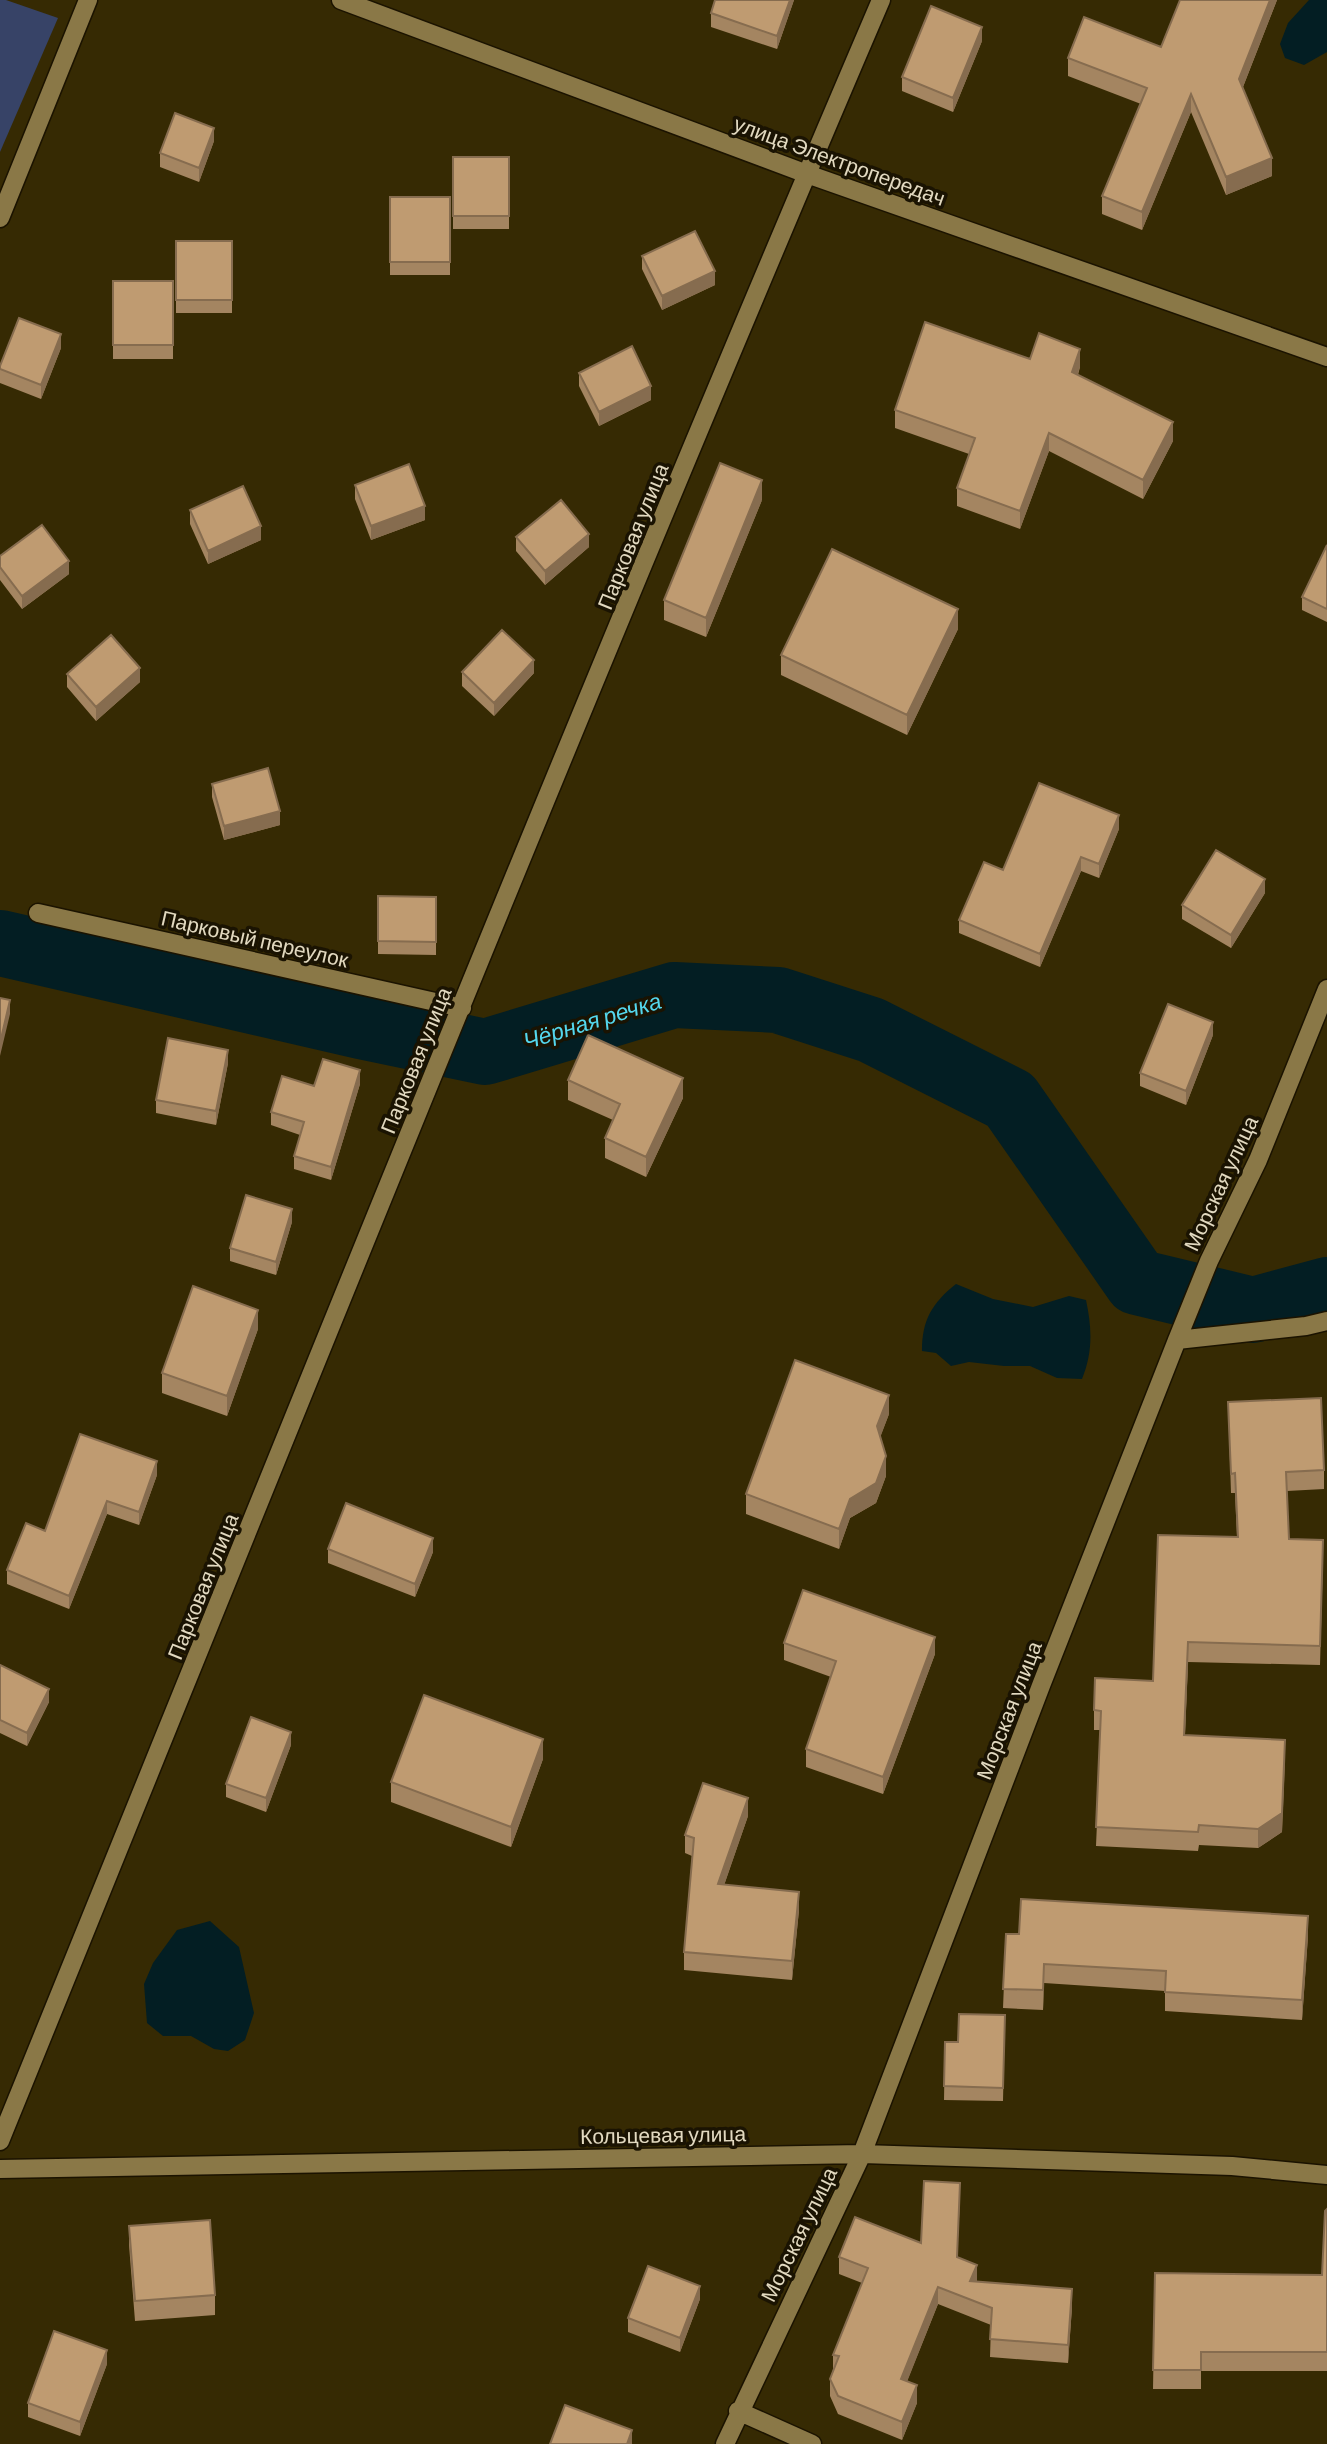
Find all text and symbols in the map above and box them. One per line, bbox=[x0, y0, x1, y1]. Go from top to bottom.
street label: улица Электропередач bbox=[731, 110, 949, 210]
street label: Парковая улица bbox=[591, 459, 673, 613]
street label: Парковый переулок bbox=[159, 904, 352, 972]
street label: Парковая улица bbox=[374, 983, 456, 1137]
water label: Чёрная речка bbox=[519, 986, 665, 1054]
street label: Морская улица bbox=[1178, 1111, 1262, 1255]
street label: Парковая улица bbox=[161, 1509, 243, 1663]
street label: Морская улица bbox=[970, 1637, 1046, 1783]
street label: Кольцевая улица bbox=[580, 2120, 747, 2148]
street label: Морская улица bbox=[755, 2163, 841, 2305]

